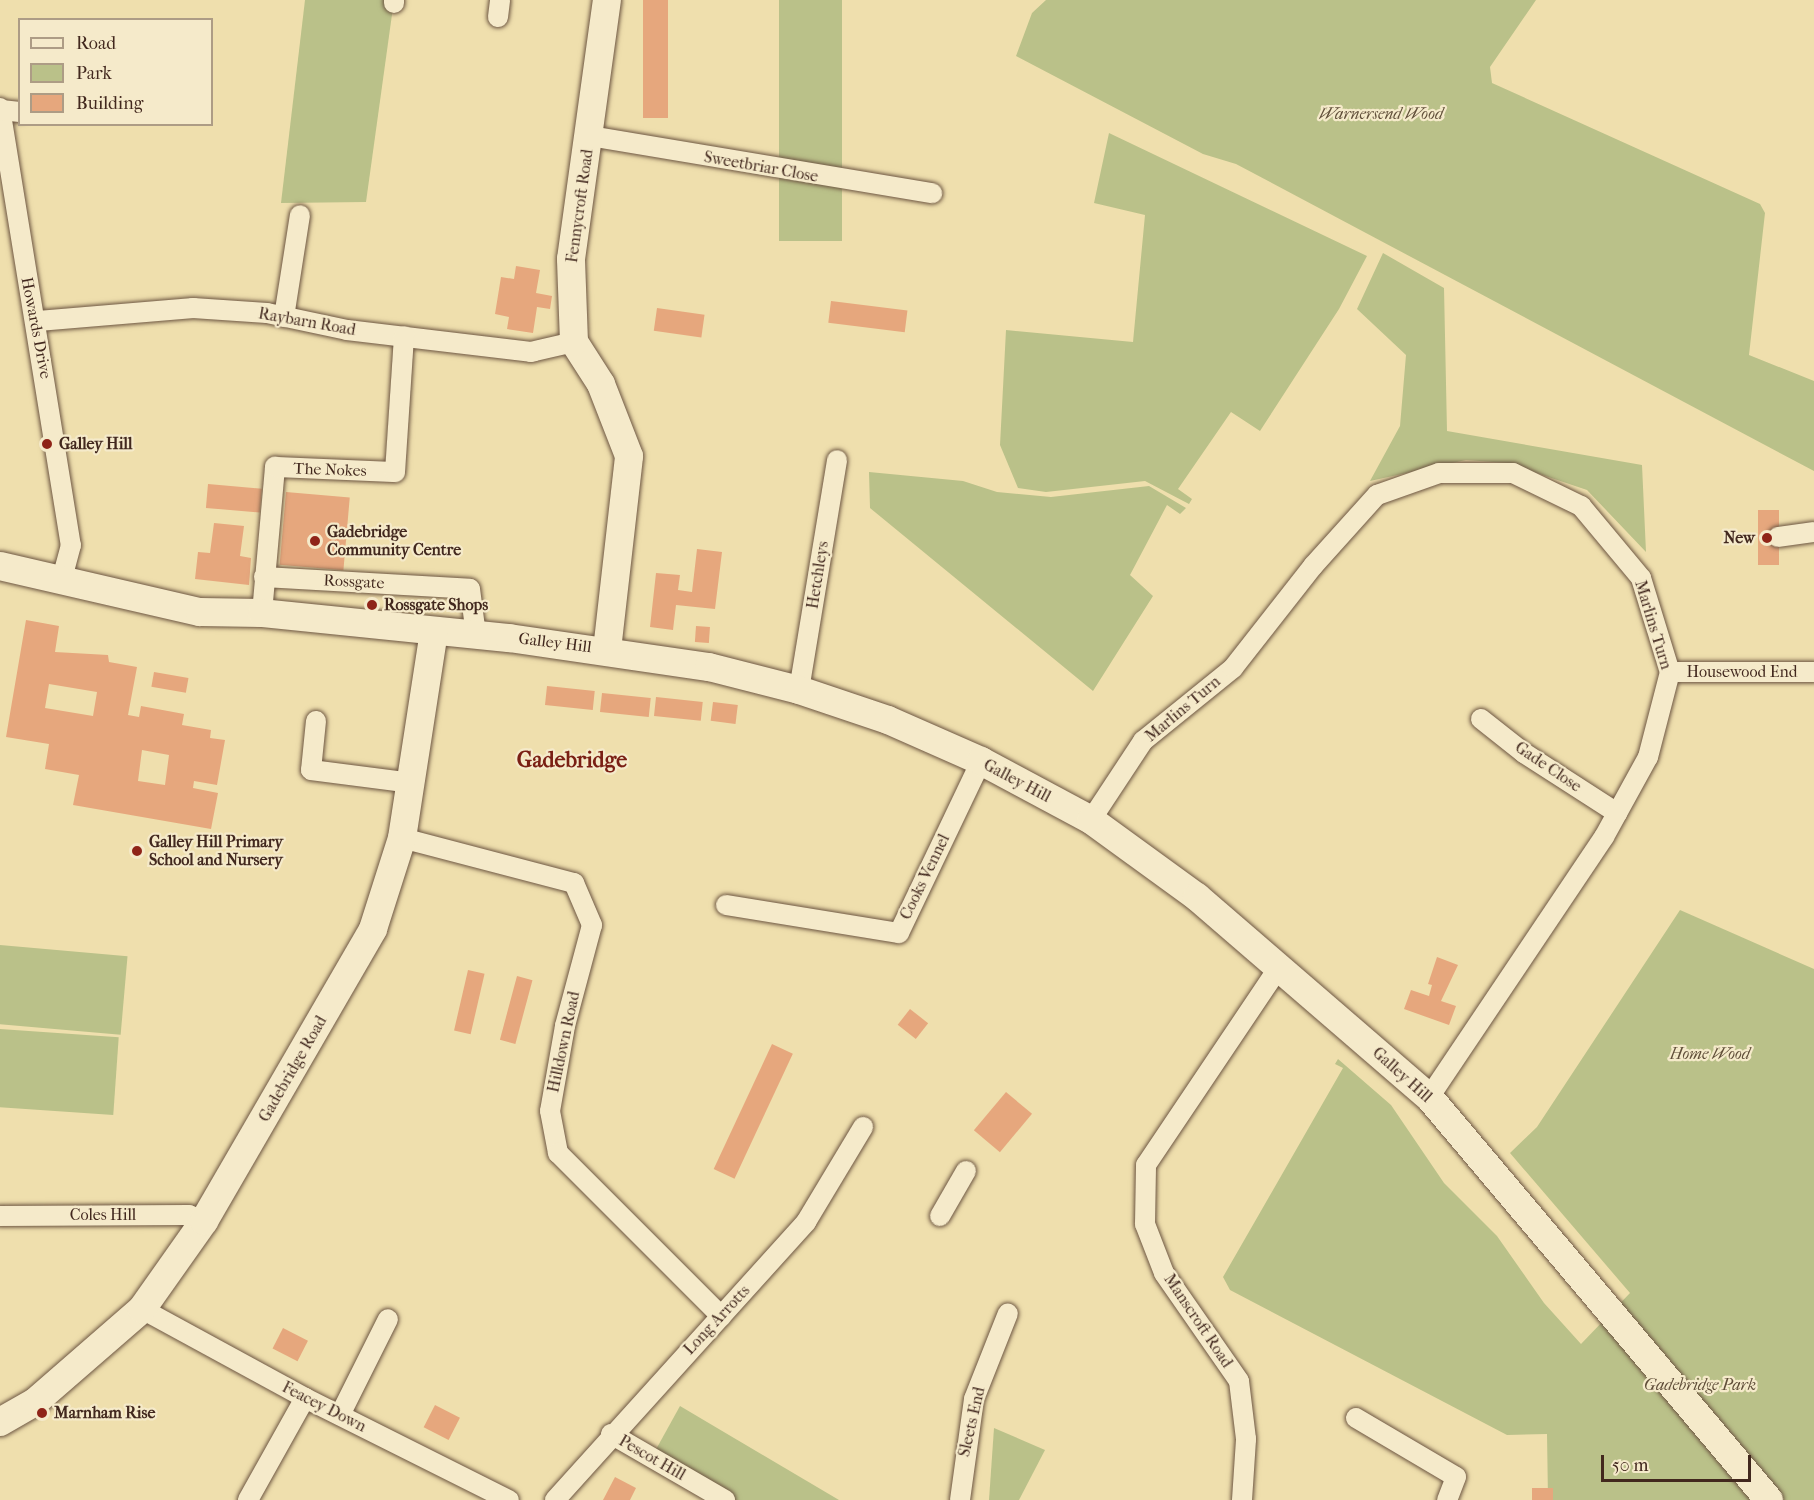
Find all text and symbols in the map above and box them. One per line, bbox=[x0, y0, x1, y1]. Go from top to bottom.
legend bbox=[18, 18, 213, 126]
text: Road bbox=[76, 33, 116, 54]
text: Park bbox=[76, 63, 112, 84]
text: Building bbox=[76, 93, 143, 114]
park label: Warnersend Wood bbox=[1319, 104, 1443, 124]
street label: Fennycroft Road bbox=[563, 148, 597, 264]
street label: Sweetbriar Close bbox=[702, 148, 820, 186]
street label: Howards Drive bbox=[17, 276, 55, 380]
street label: Raybarn Road bbox=[257, 304, 357, 340]
place label: Galley Hill bbox=[59, 434, 132, 454]
marker: Galley Hill bbox=[40, 437, 54, 451]
street label: The Nokes bbox=[293, 459, 367, 481]
place label: Gadebridge Community Centre bbox=[327, 522, 461, 560]
place label: New bbox=[1723, 528, 1755, 548]
marker: New bbox=[1760, 531, 1774, 545]
marker: Gadebridge Community Centre bbox=[308, 534, 322, 548]
street label: Hetchleys bbox=[803, 540, 833, 610]
street label: Rossgate bbox=[323, 571, 385, 593]
street label: Marlins Turn bbox=[1630, 578, 1676, 672]
place label: Rossgate Shops bbox=[384, 595, 488, 615]
marker: Rossgate Shops bbox=[365, 598, 379, 612]
street label: Galley Hill bbox=[517, 629, 593, 657]
street label: Housewood End bbox=[1687, 662, 1797, 682]
street label: Marlins Turn bbox=[1142, 672, 1224, 746]
street label: Gade Close bbox=[1511, 738, 1585, 796]
district label: Gadebridge bbox=[517, 748, 627, 774]
street label: Galley Hill bbox=[980, 755, 1054, 807]
street label: Cooks Vennel bbox=[896, 831, 954, 923]
place label: Galley Hill Primary School and Nursery bbox=[149, 832, 283, 870]
marker: Galley Hill Primary School and Nursery bbox=[130, 844, 144, 858]
street label: Hilldown Road bbox=[544, 990, 584, 1094]
street label: Gadebridge Road bbox=[255, 1013, 331, 1125]
street label: Galley Hill bbox=[1368, 1043, 1436, 1107]
park label: Home Wood bbox=[1670, 1044, 1750, 1064]
street label: Coles Hill bbox=[70, 1205, 136, 1225]
street label: Manscroft Road bbox=[1160, 1270, 1236, 1372]
street label: Long Arrotts bbox=[680, 1281, 754, 1359]
park label: Gadebridge Park bbox=[1644, 1375, 1756, 1395]
street label: Feacey Down bbox=[279, 1378, 369, 1436]
street label: Sleets End bbox=[955, 1385, 989, 1459]
place label: Marnham Rise bbox=[54, 1403, 155, 1423]
marker: Marnham Rise bbox=[35, 1406, 49, 1420]
street label: Pescot Hill bbox=[615, 1431, 689, 1485]
scale bar bbox=[1604, 1443, 1754, 1481]
text: 50 m bbox=[1612, 1455, 1648, 1476]

